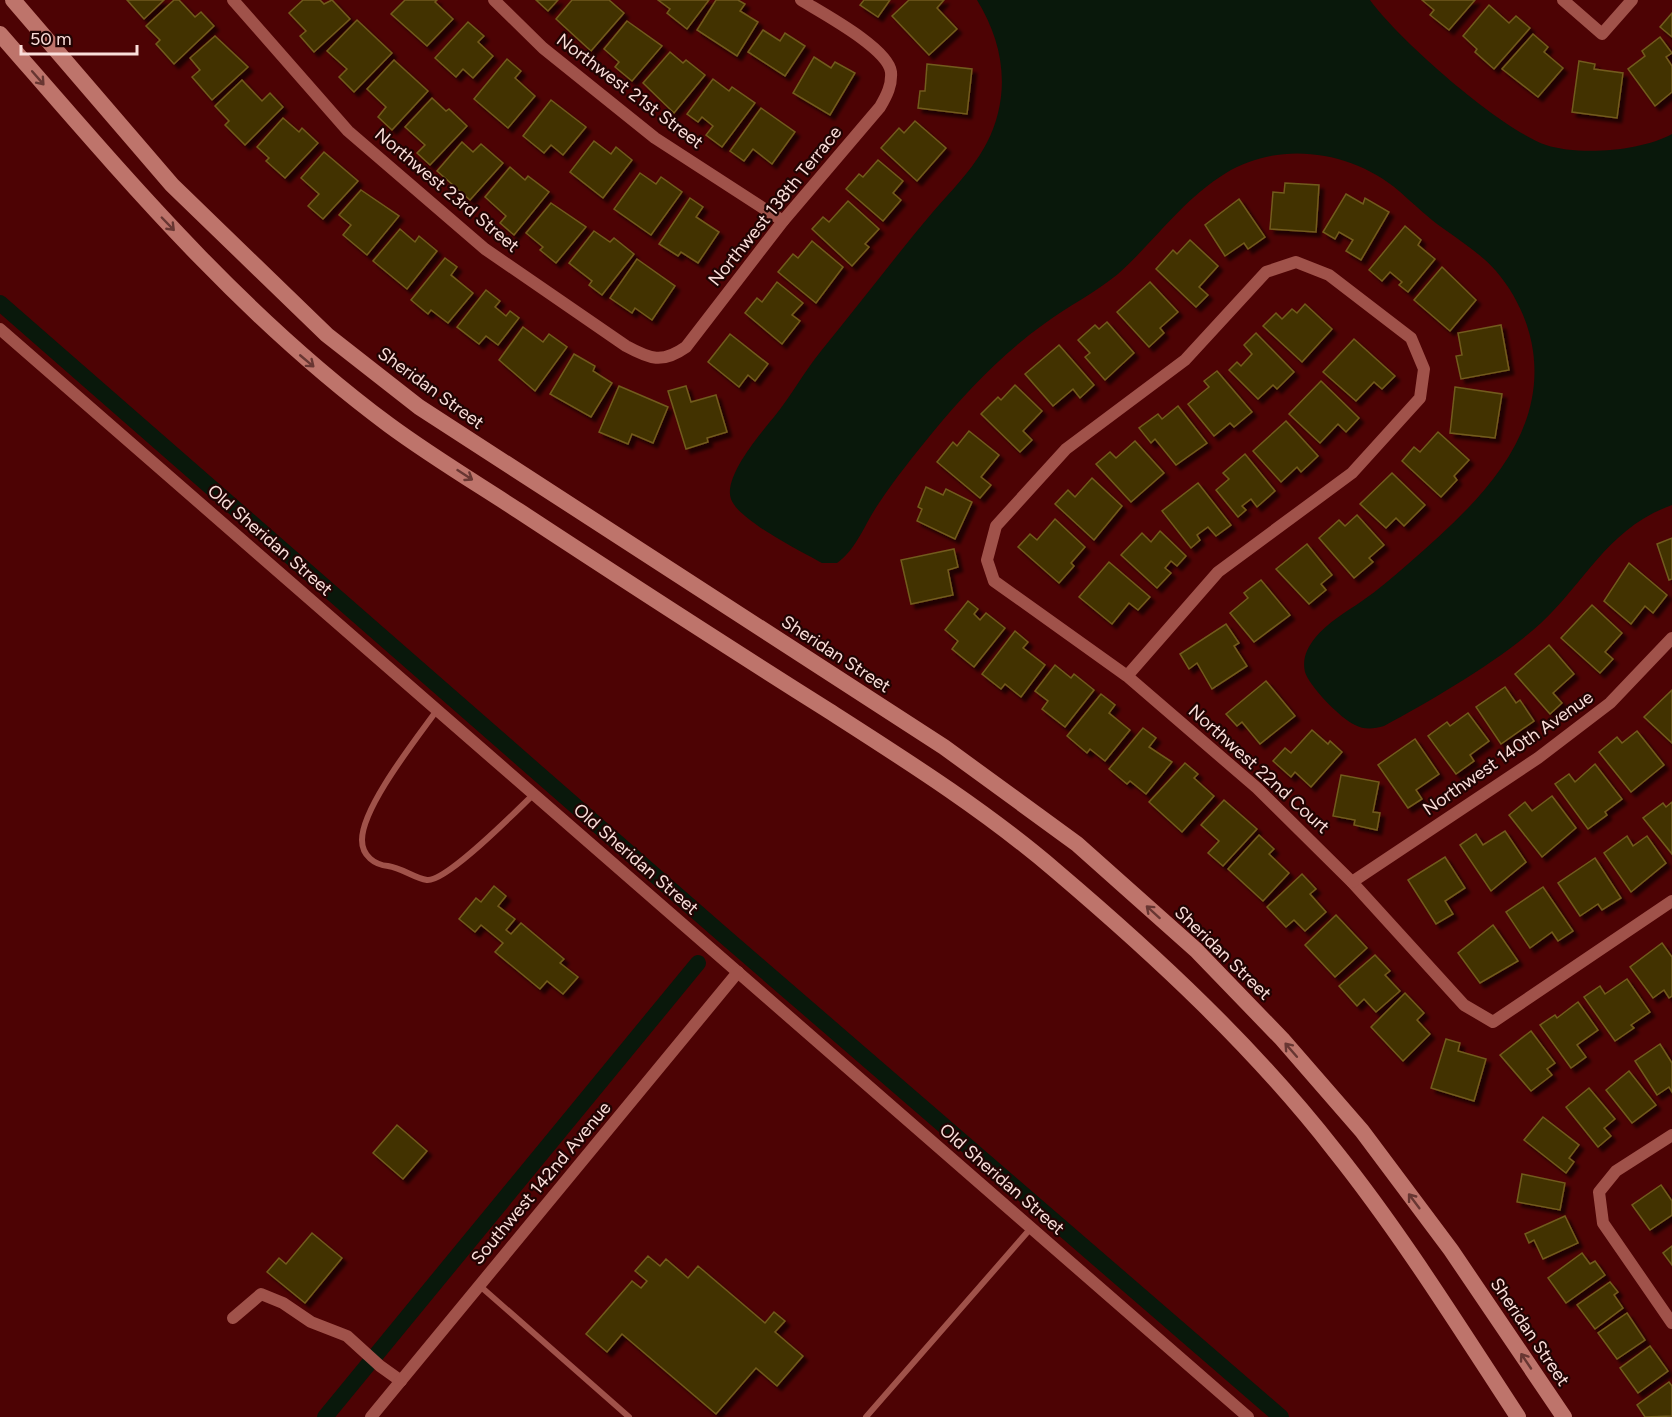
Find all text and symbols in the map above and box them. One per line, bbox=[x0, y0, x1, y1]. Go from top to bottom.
scale bar bbox=[21, 18, 136, 56]
text: 50 m bbox=[30, 28, 72, 50]
street label: Northwest 21st Street bbox=[552, 29, 708, 153]
one-way arrow bbox=[31, 70, 45, 86]
street label: Northwest 138th Terrace bbox=[704, 121, 846, 291]
street label: Northwest 23rd Street bbox=[370, 123, 524, 257]
one-way arrow bbox=[160, 217, 175, 232]
street label: Sheridan Street bbox=[374, 342, 489, 434]
one-way arrow bbox=[299, 354, 315, 367]
one-way arrow bbox=[456, 469, 472, 481]
street label: Old Sheridan Street bbox=[203, 480, 337, 600]
street label: Sheridan Street bbox=[777, 611, 895, 698]
street label: Northwest 140th Avenue bbox=[1419, 686, 1598, 820]
street label: Northwest 22nd Court bbox=[1184, 700, 1334, 838]
street label: Old Sheridan Street bbox=[569, 799, 703, 919]
street label: Sheridan Street bbox=[1170, 901, 1276, 1005]
one-way arrow bbox=[1146, 905, 1161, 919]
one-way arrow bbox=[1284, 1043, 1298, 1058]
street label: Southwest 142nd Avenue bbox=[466, 1097, 616, 1269]
street label: Old Sheridan Street bbox=[935, 1119, 1069, 1239]
one-way arrow bbox=[1408, 1193, 1421, 1209]
street label: Sheridan Street bbox=[1486, 1274, 1574, 1390]
one-way arrow bbox=[1520, 1353, 1532, 1369]

